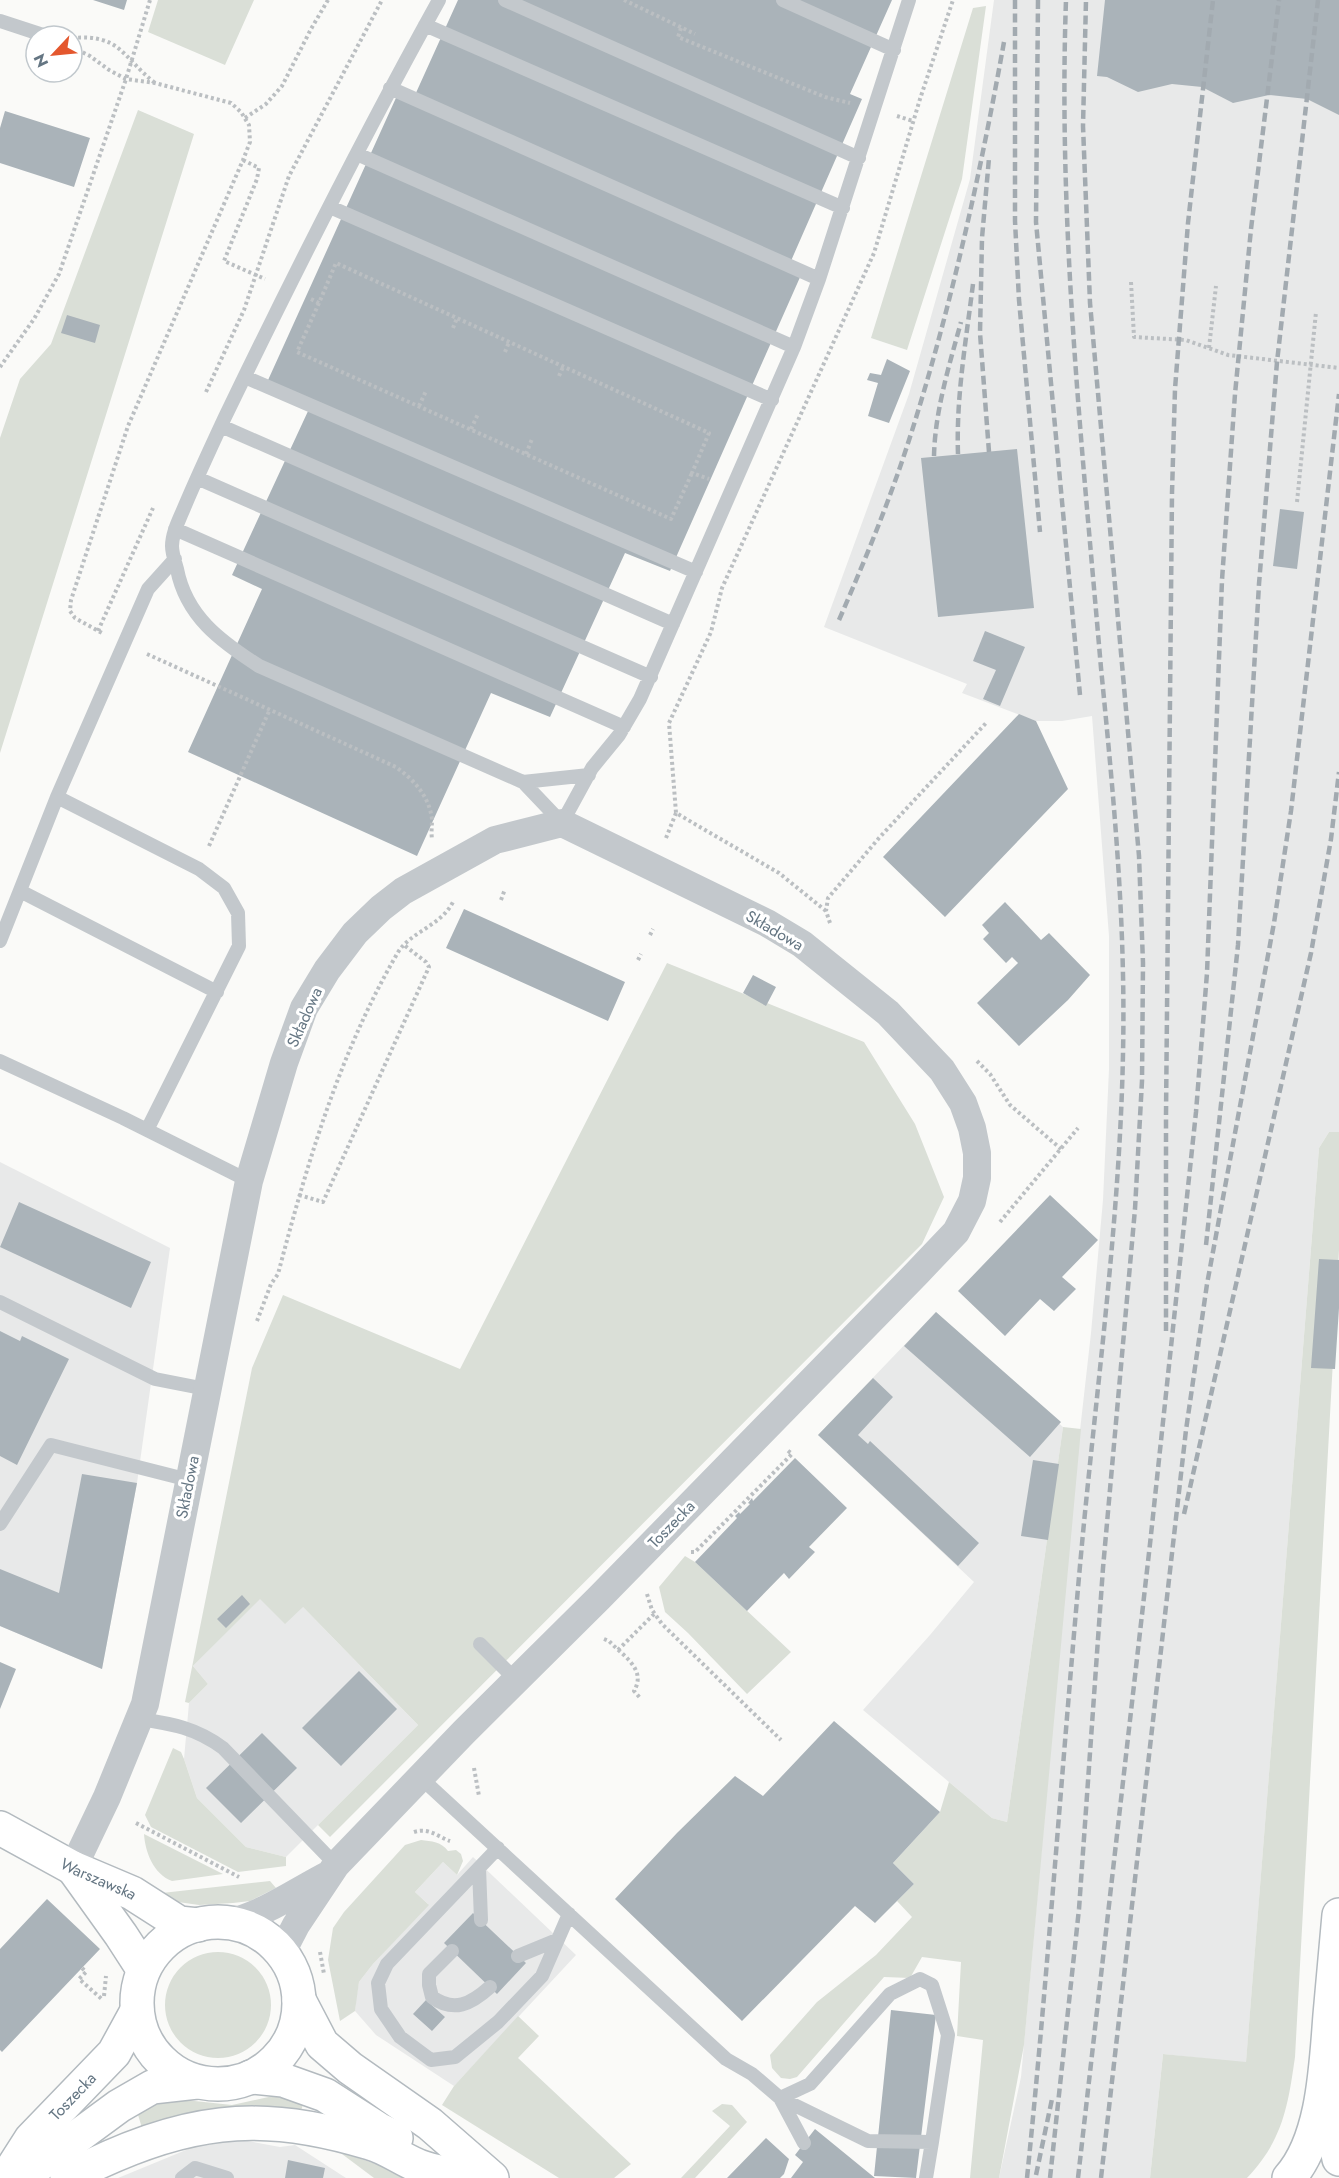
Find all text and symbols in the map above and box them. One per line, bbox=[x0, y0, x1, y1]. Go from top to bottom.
north arrow bbox=[24, 24, 84, 84]
text: N bbox=[28, 50, 54, 71]
street label: Składowa bbox=[742, 905, 808, 956]
street label: Składowa bbox=[281, 984, 328, 1051]
street label: Składowa bbox=[170, 1454, 205, 1520]
street label: Toszecka bbox=[643, 1495, 700, 1553]
street label: Warszawska bbox=[56, 1852, 141, 1905]
street label: Toszecka bbox=[44, 2067, 102, 2126]

